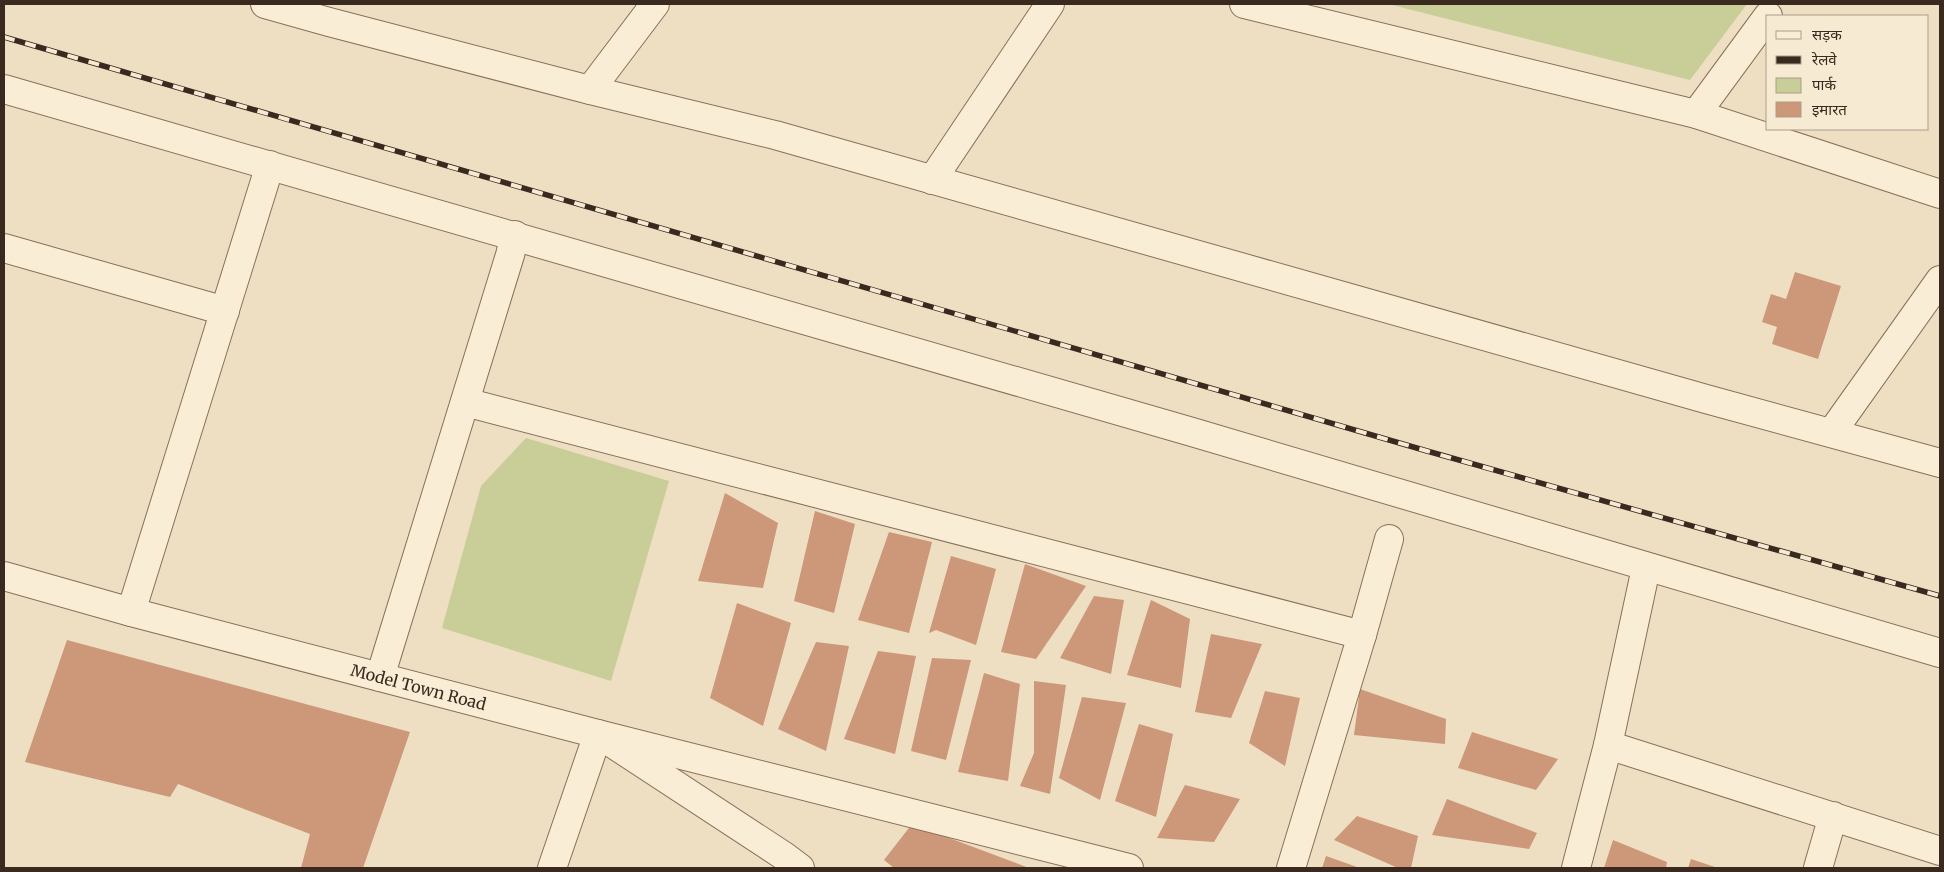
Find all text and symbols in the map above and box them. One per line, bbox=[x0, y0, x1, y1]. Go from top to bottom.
legend bbox=[1766, 15, 1929, 130]
text: सड़क bbox=[1812, 25, 1842, 44]
text: रेलवे bbox=[1811, 50, 1837, 69]
text: पार्क bbox=[1812, 75, 1836, 94]
text: इमारत bbox=[1812, 100, 1847, 119]
street label: Model Town Road bbox=[348, 660, 489, 714]

